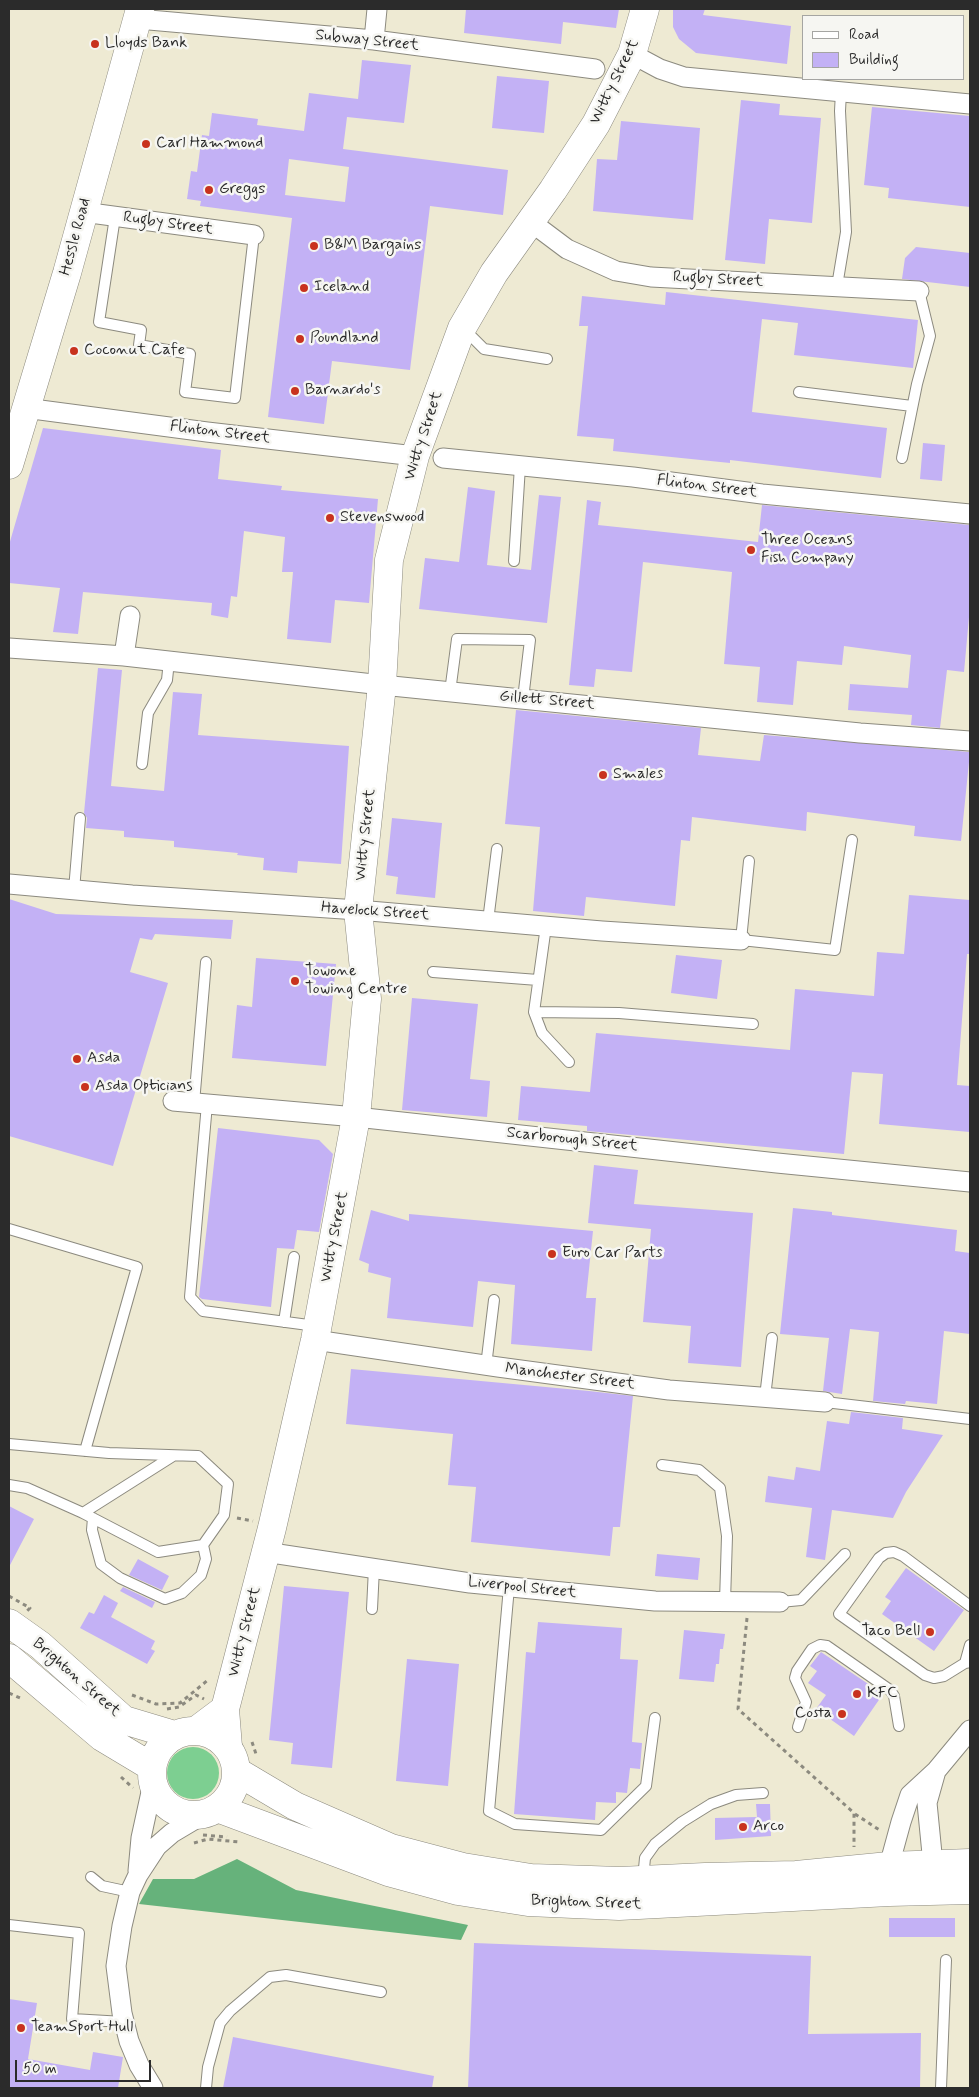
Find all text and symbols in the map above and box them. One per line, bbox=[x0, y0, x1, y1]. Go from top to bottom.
legend bbox=[802, 15, 964, 80]
text: Road bbox=[849, 25, 879, 45]
street label: Subway Street bbox=[314, 26, 420, 56]
place label: Lloyds Bank bbox=[105, 34, 187, 54]
street label: Witty Street bbox=[586, 36, 644, 128]
marker: Lloyds Bank bbox=[89, 38, 101, 50]
text: Building bbox=[849, 50, 899, 70]
place label: Carl Hammond bbox=[156, 134, 263, 154]
marker: Carl Hammond bbox=[140, 138, 152, 150]
place label: Greggs bbox=[219, 180, 265, 200]
marker: Greggs bbox=[203, 184, 215, 196]
street label: Hessle Road bbox=[56, 196, 96, 278]
street label: Rugby Street bbox=[122, 208, 214, 240]
place label: B&M Bargains bbox=[324, 236, 421, 256]
marker: B&M Bargains bbox=[308, 240, 320, 252]
street label: Rugby Street bbox=[672, 268, 764, 292]
place label: Iceland bbox=[314, 278, 369, 298]
marker: Iceland bbox=[298, 282, 310, 294]
place label: Poundland bbox=[310, 329, 379, 349]
marker: Poundland bbox=[294, 333, 306, 345]
place label: Coconut Cafe bbox=[84, 341, 185, 361]
marker: Coconut Cafe bbox=[68, 345, 80, 357]
place label: Barnardo's bbox=[305, 381, 381, 401]
marker: Barnardo's bbox=[289, 385, 301, 397]
street label: Witty Street bbox=[401, 389, 447, 483]
street label: Flinton Street bbox=[169, 417, 271, 449]
street label: Flinton Street bbox=[656, 471, 758, 503]
place label: Stevenswood bbox=[340, 508, 424, 528]
marker: Stevenswood bbox=[324, 512, 336, 524]
place label: Three Oceans Fish Company bbox=[761, 531, 854, 569]
marker: Three Oceans Fish Company bbox=[745, 544, 757, 556]
street label: Gillett Street bbox=[499, 687, 595, 715]
place label: Smales bbox=[613, 765, 663, 785]
marker: Smales bbox=[597, 769, 609, 781]
street label: Witty Street bbox=[352, 788, 380, 882]
street label: Havelock Street bbox=[320, 899, 430, 925]
place label: Towone Towing Centre bbox=[305, 962, 407, 1000]
marker: Towone Towing Centre bbox=[289, 975, 301, 987]
place label: Asda bbox=[87, 1049, 120, 1069]
marker: Asda bbox=[71, 1053, 83, 1065]
place label: Asda Opticians bbox=[95, 1077, 193, 1097]
marker: Asda Opticians bbox=[79, 1081, 91, 1093]
street label: Scarborough Street bbox=[506, 1124, 638, 1156]
street label: Witty Street bbox=[317, 1190, 353, 1284]
place label: Euro Car Parts bbox=[562, 1244, 663, 1264]
marker: Euro Car Parts bbox=[546, 1248, 558, 1260]
street label: Manchester Street bbox=[504, 1360, 636, 1394]
street label: Liverpool Street bbox=[467, 1573, 577, 1603]
street label: Witty Street bbox=[225, 1585, 265, 1679]
place label: Taco Bell bbox=[861, 1622, 920, 1642]
marker: Taco Bell bbox=[924, 1626, 936, 1638]
street label: Brighton Street bbox=[28, 1635, 124, 1721]
place label: KFC bbox=[867, 1684, 897, 1704]
marker: KFC bbox=[851, 1688, 863, 1700]
place label: Costa bbox=[795, 1704, 832, 1724]
marker: Costa bbox=[836, 1708, 848, 1720]
place label: Arco bbox=[753, 1817, 784, 1837]
marker: Arco bbox=[737, 1821, 749, 1833]
street label: Brighton Street bbox=[530, 1891, 642, 1915]
place label: TeamSport Hull bbox=[31, 2018, 133, 2038]
marker: TeamSport Hull bbox=[15, 2022, 27, 2034]
scale bar bbox=[18, 2050, 154, 2082]
text: 50 m bbox=[23, 2059, 57, 2079]

